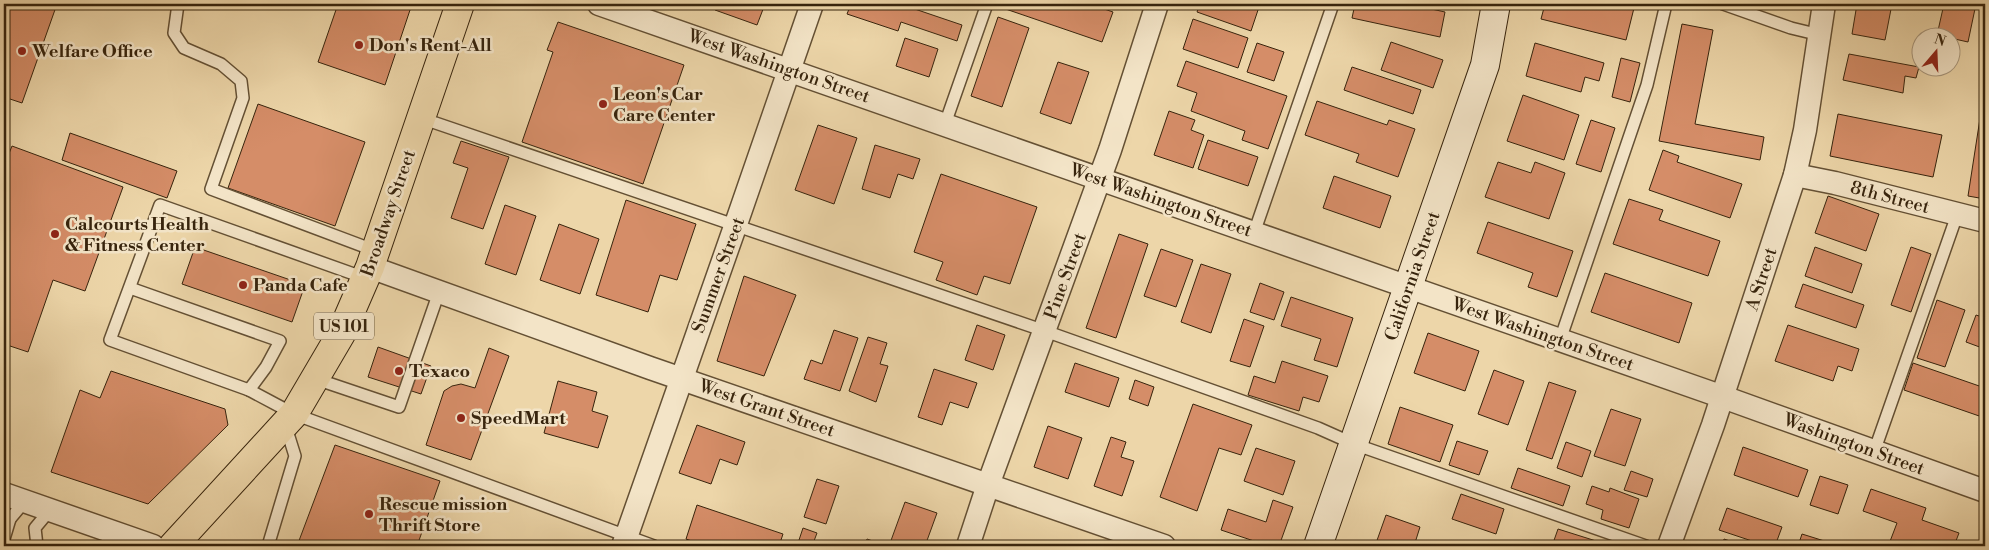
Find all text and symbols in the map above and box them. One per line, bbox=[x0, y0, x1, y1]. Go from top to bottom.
street label: West Washington Street bbox=[684, 24, 873, 109]
north arrow bbox=[1912, 28, 1962, 78]
text: N bbox=[1932, 30, 1948, 51]
place label: Don's Rent-All bbox=[369, 34, 492, 57]
marker: Don's Rent-All bbox=[353, 39, 365, 51]
place label: Welfare Office bbox=[31, 40, 153, 63]
marker: Welfare Office bbox=[16, 45, 28, 57]
place label: Leon's Car Care Center bbox=[613, 83, 716, 127]
marker: Leon's Car Care Center bbox=[597, 98, 609, 110]
street label: Broadway Street bbox=[356, 146, 421, 281]
street label: West Washington Street bbox=[1066, 158, 1255, 243]
street label: 8th Street bbox=[1848, 176, 1933, 219]
street label: California Street bbox=[1380, 208, 1446, 344]
place label: Calcourts Health & Fitness Center bbox=[65, 213, 209, 257]
street label: Summer Street bbox=[687, 214, 750, 336]
marker: Calcourts Health & Fitness Center bbox=[49, 228, 61, 240]
street label: Pine Street bbox=[1039, 229, 1092, 323]
street label: A Street bbox=[1740, 244, 1783, 315]
place label: Panda Cafe bbox=[253, 274, 348, 297]
marker: Panda Cafe bbox=[237, 279, 249, 291]
street label: West Washington Street bbox=[1448, 292, 1637, 377]
road number: US 101 bbox=[314, 312, 374, 340]
place label: Texaco bbox=[409, 360, 470, 383]
marker: Texaco bbox=[393, 365, 405, 377]
street label: West Grant Street bbox=[695, 374, 838, 443]
place label: SpeedMart bbox=[471, 407, 566, 430]
street label: Washington Street bbox=[1779, 408, 1928, 481]
marker: SpeedMart bbox=[455, 412, 467, 424]
place label: Rescue mission Thrift Store bbox=[379, 493, 507, 537]
marker: Rescue mission Thrift Store bbox=[363, 508, 375, 520]

